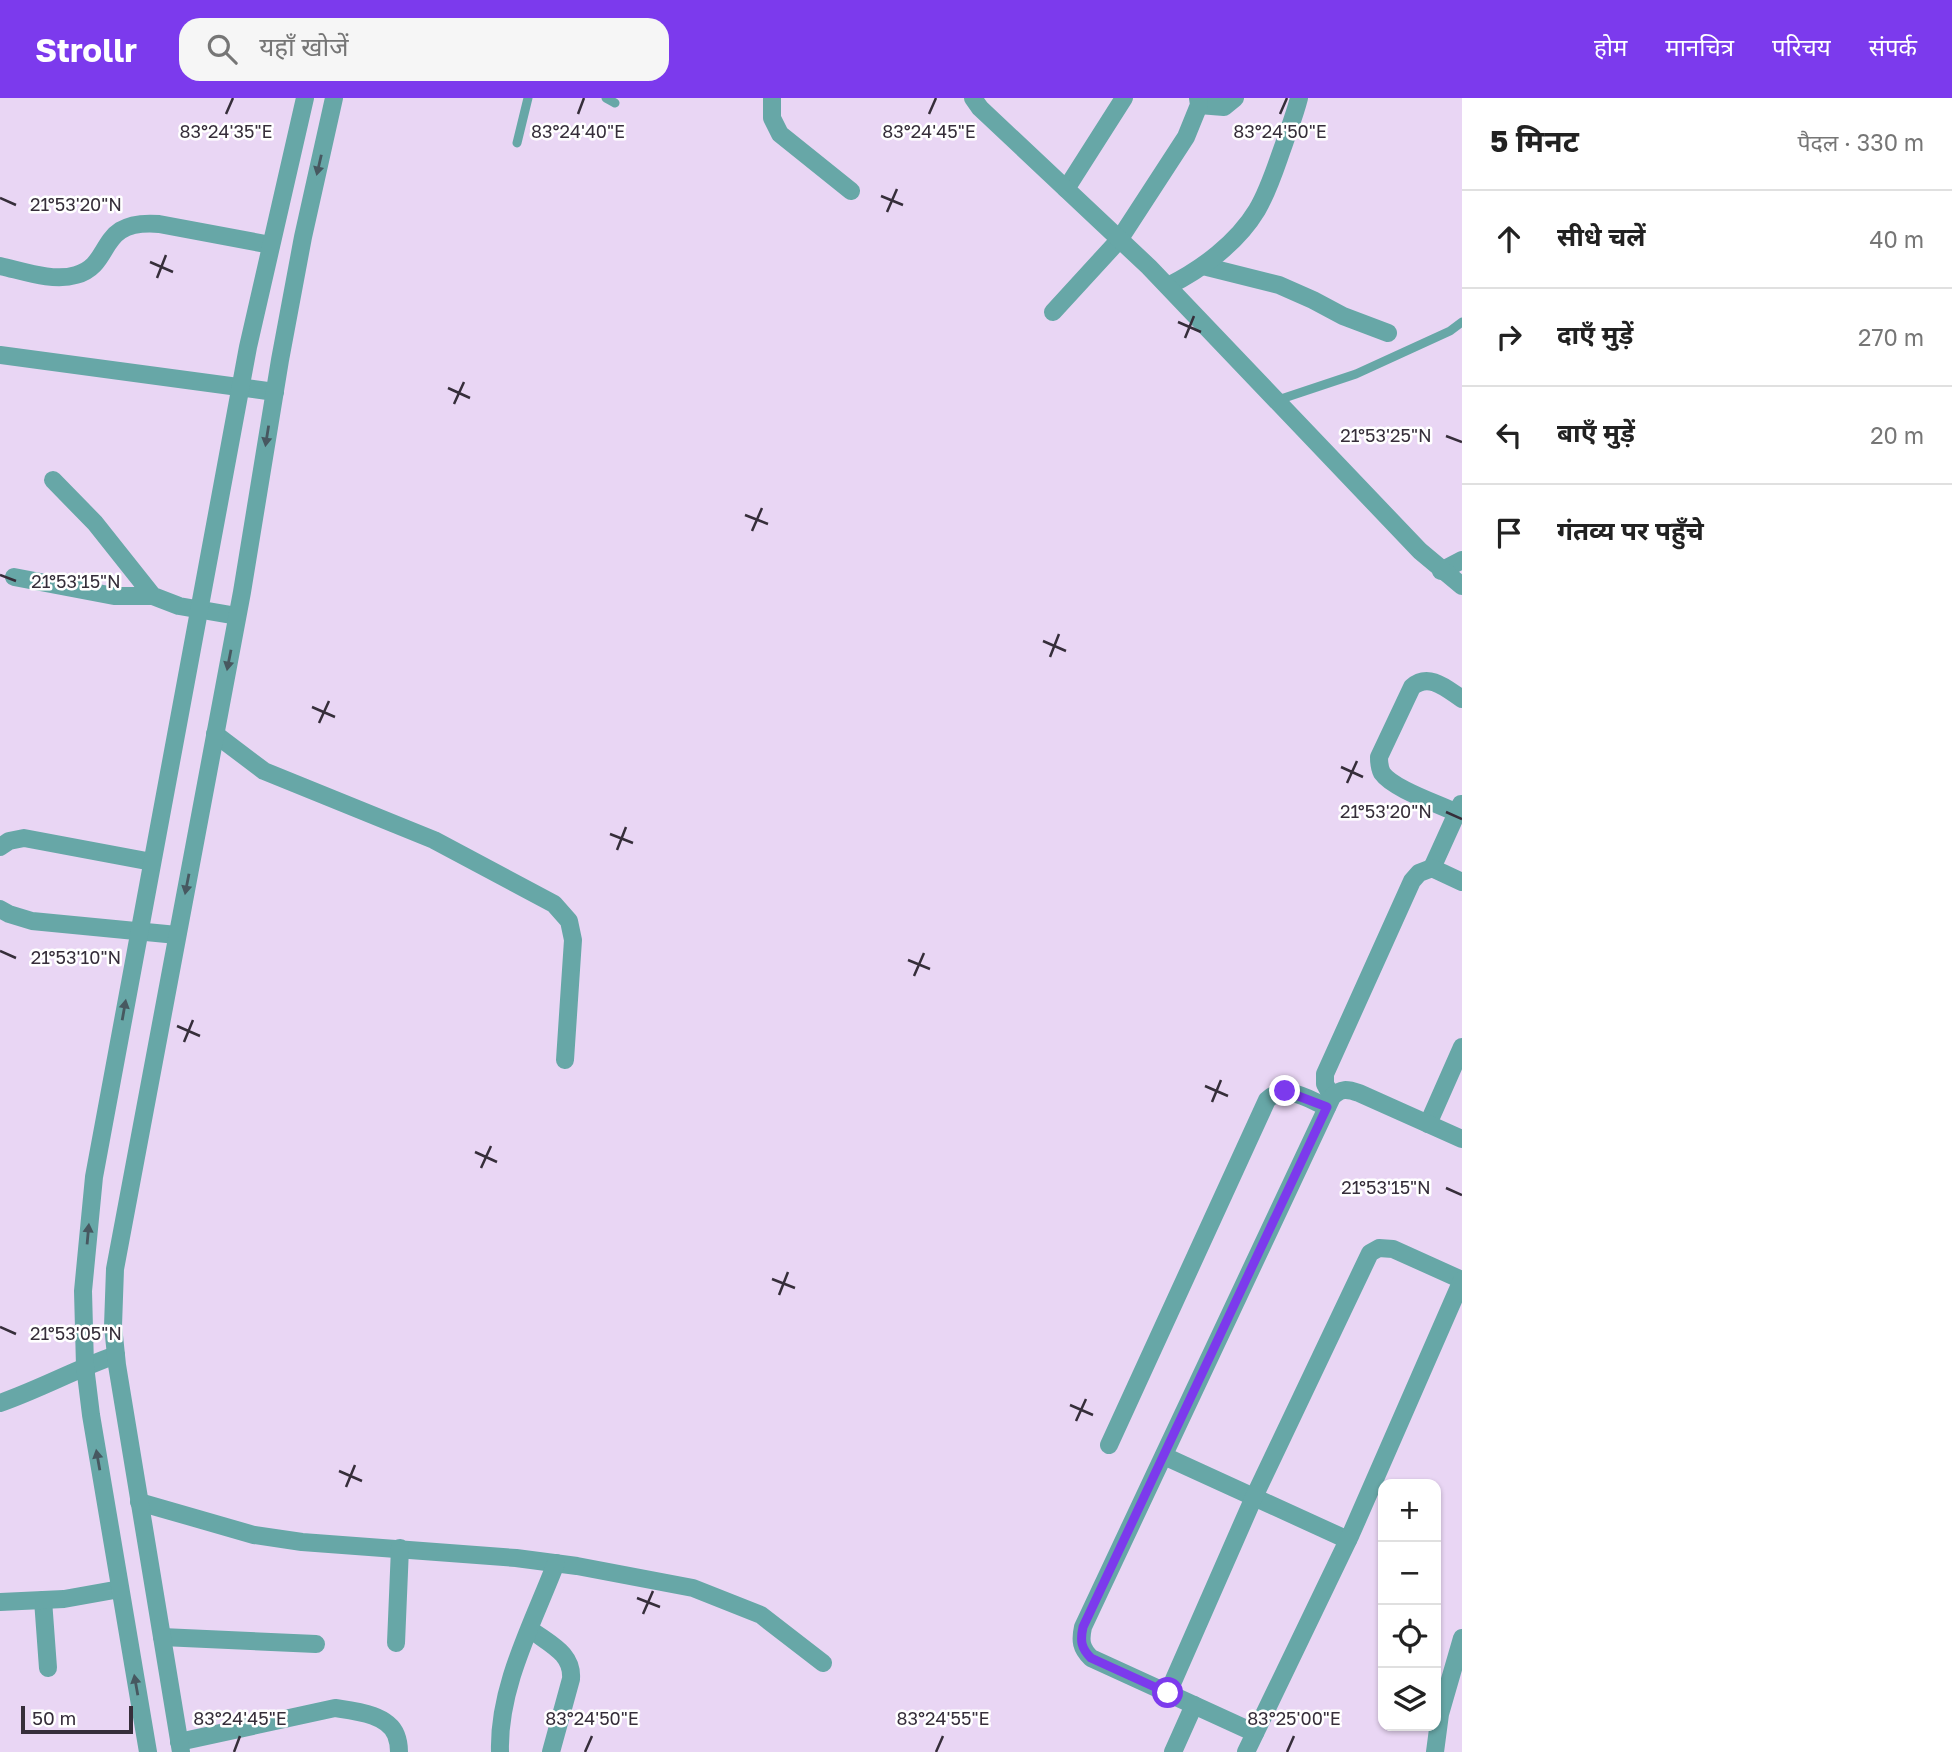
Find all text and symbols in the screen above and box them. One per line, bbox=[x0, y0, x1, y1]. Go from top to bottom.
search box bbox=[179, 18, 669, 81]
text: Strollr bbox=[35, 30, 137, 69]
icon: search bbox=[203, 30, 241, 68]
text: यहाँ खोजें bbox=[259, 31, 349, 62]
text: होम bbox=[1594, 32, 1627, 61]
text: मानचित्र bbox=[1665, 32, 1734, 61]
text: परिचय bbox=[1772, 32, 1831, 61]
text: संपर्क bbox=[1869, 32, 1917, 61]
text: 83°24'35"E bbox=[180, 120, 272, 142]
text: 83°24'40"E bbox=[531, 120, 625, 142]
text: 83°24'45"E bbox=[882, 120, 976, 142]
text: 83°24'50"E bbox=[1233, 120, 1327, 142]
text: 5 मिनट bbox=[1490, 123, 1579, 159]
text: पैदल · 330 m bbox=[1797, 128, 1924, 156]
one-way arrow bbox=[313, 154, 324, 176]
text: 21°53'20"N bbox=[30, 193, 122, 215]
icon: ahead bbox=[1490, 220, 1528, 258]
text: सीधे चलें bbox=[1557, 221, 1645, 252]
text: 40 m bbox=[1870, 225, 1924, 253]
icon: right bbox=[1490, 318, 1528, 356]
text: दाएँ मुड़ें bbox=[1557, 319, 1633, 350]
text: 270 m bbox=[1858, 323, 1924, 351]
icon: left bbox=[1490, 416, 1528, 454]
text: बाएँ मुड़ें bbox=[1557, 417, 1635, 448]
text: 20 m bbox=[1870, 421, 1924, 449]
text: 21°53'25"N bbox=[1340, 424, 1432, 446]
one-way arrow bbox=[261, 425, 272, 447]
icon: arrive bbox=[1490, 514, 1528, 552]
text: गंतव्य पर पहुँचे bbox=[1557, 515, 1704, 546]
text: 21°53'15"N bbox=[31, 570, 121, 592]
one-way arrow bbox=[223, 649, 234, 671]
text: 21°53'20"N bbox=[1340, 800, 1432, 822]
one-way arrow bbox=[181, 873, 192, 895]
text: 21°53'10"N bbox=[31, 946, 121, 968]
one-way arrow bbox=[119, 999, 130, 1021]
route end bbox=[1269, 1075, 1300, 1106]
text: 21°53'15"N bbox=[1341, 1176, 1431, 1198]
one-way arrow bbox=[83, 1223, 94, 1245]
text: 21°53'05"N bbox=[30, 1322, 122, 1344]
one-way arrow bbox=[92, 1449, 103, 1471]
map controls bbox=[1378, 1479, 1441, 1731]
button: + bbox=[1378, 1479, 1441, 1542]
button: − bbox=[1378, 1542, 1441, 1605]
button: locate bbox=[1378, 1605, 1441, 1668]
button: layers bbox=[1378, 1668, 1441, 1731]
one-way arrow bbox=[130, 1674, 141, 1696]
route start bbox=[1152, 1677, 1183, 1708]
scale bar bbox=[21, 1703, 133, 1735]
text: 50 m bbox=[32, 1706, 76, 1729]
text: 83°24'45"E bbox=[193, 1707, 287, 1729]
text: 83°24'50"E bbox=[545, 1707, 639, 1729]
text: 83°24'55"E bbox=[897, 1707, 989, 1729]
text: 83°25'00"E bbox=[1247, 1707, 1341, 1729]

